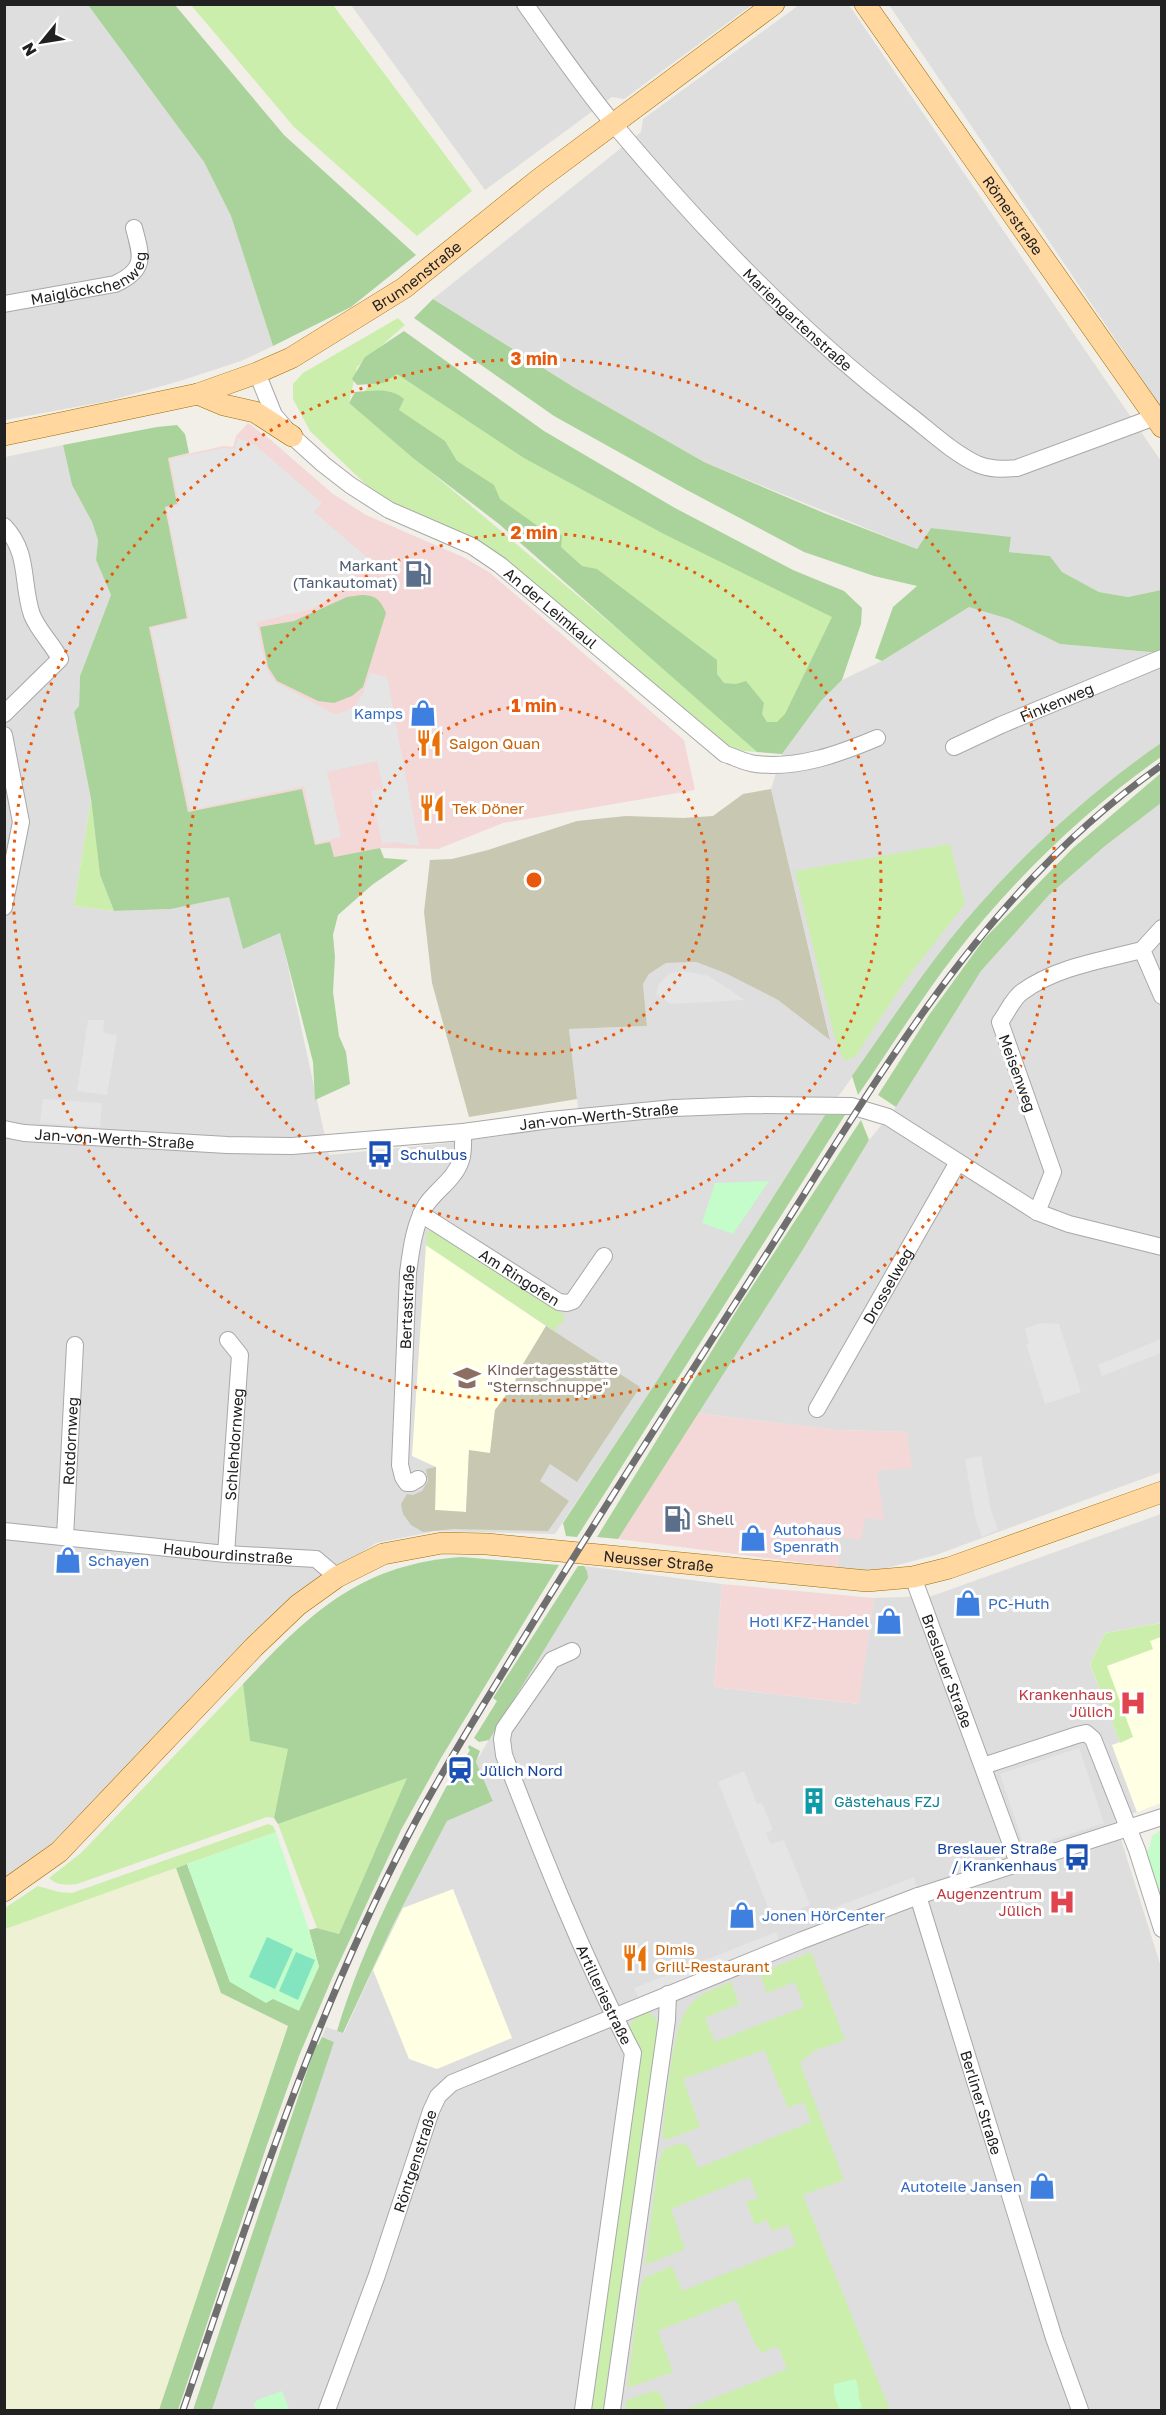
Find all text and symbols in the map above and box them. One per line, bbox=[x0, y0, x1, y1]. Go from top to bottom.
north arrow bbox=[12, 12, 72, 72]
text: N bbox=[17, 39, 41, 60]
street label: Römerstraße bbox=[979, 172, 1047, 258]
street label: Brunnenstraße bbox=[368, 237, 465, 315]
street label: Maiglöckchenweg bbox=[29, 252, 149, 308]
street label: Mariengartenstraße bbox=[740, 264, 856, 375]
text: 3 min bbox=[510, 347, 558, 369]
text: 2 min bbox=[510, 521, 558, 543]
place label: Markant (Tankautomat) bbox=[292, 556, 398, 591]
fuel station icon: Markant (Tankautomat) bbox=[403, 559, 433, 589]
street label: An der Leimkaul bbox=[501, 564, 601, 652]
street label: Finkenweg bbox=[1017, 679, 1096, 725]
text: 1 min bbox=[511, 694, 557, 716]
shop icon: Kamps bbox=[408, 698, 438, 728]
place label: Kamps bbox=[354, 704, 403, 722]
restaurant icon: Saigon Quan bbox=[414, 728, 444, 758]
place label: Saigon Quan bbox=[449, 734, 540, 752]
restaurant icon: Tek Döner bbox=[417, 793, 447, 823]
place label: Tek Döner bbox=[452, 799, 524, 817]
centre of rings bbox=[524, 870, 544, 890]
street label: Meisenweg bbox=[996, 1032, 1040, 1114]
street label: Jan-von-Werth-Straße bbox=[518, 1099, 679, 1133]
street label: Jan-von-Werth-Straße bbox=[34, 1125, 195, 1152]
bus stop icon: Schulbus bbox=[365, 1139, 395, 1169]
place label: Schulbus bbox=[400, 1145, 467, 1163]
street label: Am Ringofen bbox=[476, 1245, 563, 1309]
street label: Drosselweg bbox=[859, 1245, 916, 1327]
street label: Bertastraße bbox=[396, 1263, 418, 1350]
place label: Kindertagesstätte "Sternschnuppe" bbox=[487, 1360, 618, 1395]
school or university icon: Kindertagesstätte "Sternschnuppe" bbox=[452, 1363, 482, 1393]
street label: Schlehdornweg bbox=[221, 1387, 247, 1501]
street label: Rotdornweg bbox=[59, 1397, 81, 1486]
fuel station icon: Shell bbox=[662, 1504, 692, 1534]
place label: Shell bbox=[697, 1510, 734, 1528]
place label: Autohaus Spenrath bbox=[773, 1520, 842, 1555]
shop icon: Autohaus Spenrath bbox=[738, 1523, 768, 1553]
street label: Haubourdinstraße bbox=[162, 1539, 294, 1567]
shop icon: Schayen bbox=[53, 1545, 83, 1575]
street label: Neusser Straße bbox=[603, 1546, 715, 1575]
place label: Schayen bbox=[88, 1551, 149, 1569]
shop icon: PC-Huth bbox=[953, 1588, 983, 1618]
place label: PC-Huth bbox=[988, 1594, 1049, 1612]
shop icon: Hoti KFZ-Handel bbox=[874, 1606, 904, 1636]
street label: Breslauer Straße bbox=[918, 1611, 977, 1731]
place label: Hoti KFZ-Handel bbox=[749, 1612, 869, 1630]
place label: Krankenhaus Jülich bbox=[1018, 1685, 1113, 1720]
hospital icon: Krankenhaus Jülich bbox=[1118, 1688, 1148, 1718]
station icon: Jülich Nord bbox=[445, 1755, 475, 1785]
place label: Jülich Nord bbox=[480, 1761, 563, 1779]
building icon: Gästehaus FZJ bbox=[799, 1786, 829, 1816]
place label: Gästehaus FZJ bbox=[834, 1792, 940, 1810]
place label: Breslauer Straße / Krankenhaus bbox=[937, 1839, 1057, 1874]
bus stop icon: Breslauer Straße / Krankenhaus bbox=[1062, 1842, 1092, 1872]
place label: Augenzentrum Jülich bbox=[936, 1884, 1042, 1919]
hospital icon: Augenzentrum Jülich bbox=[1047, 1887, 1077, 1917]
shop icon: Jonen HörCenter bbox=[727, 1900, 757, 1930]
place label: Jonen HörCenter bbox=[762, 1906, 885, 1924]
place label: Dimis Grill-Restaurant bbox=[655, 1940, 770, 1975]
street label: Artilleriestraße bbox=[573, 1942, 636, 2048]
restaurant icon: Dimis Grill-Restaurant bbox=[620, 1943, 650, 1973]
street label: Berliner Straße bbox=[957, 2048, 1006, 2157]
street label: Röntgenstraße bbox=[389, 2107, 440, 2215]
shop icon: Autoteile Jansen bbox=[1027, 2171, 1057, 2201]
place label: Autoteile Jansen bbox=[900, 2177, 1022, 2195]

